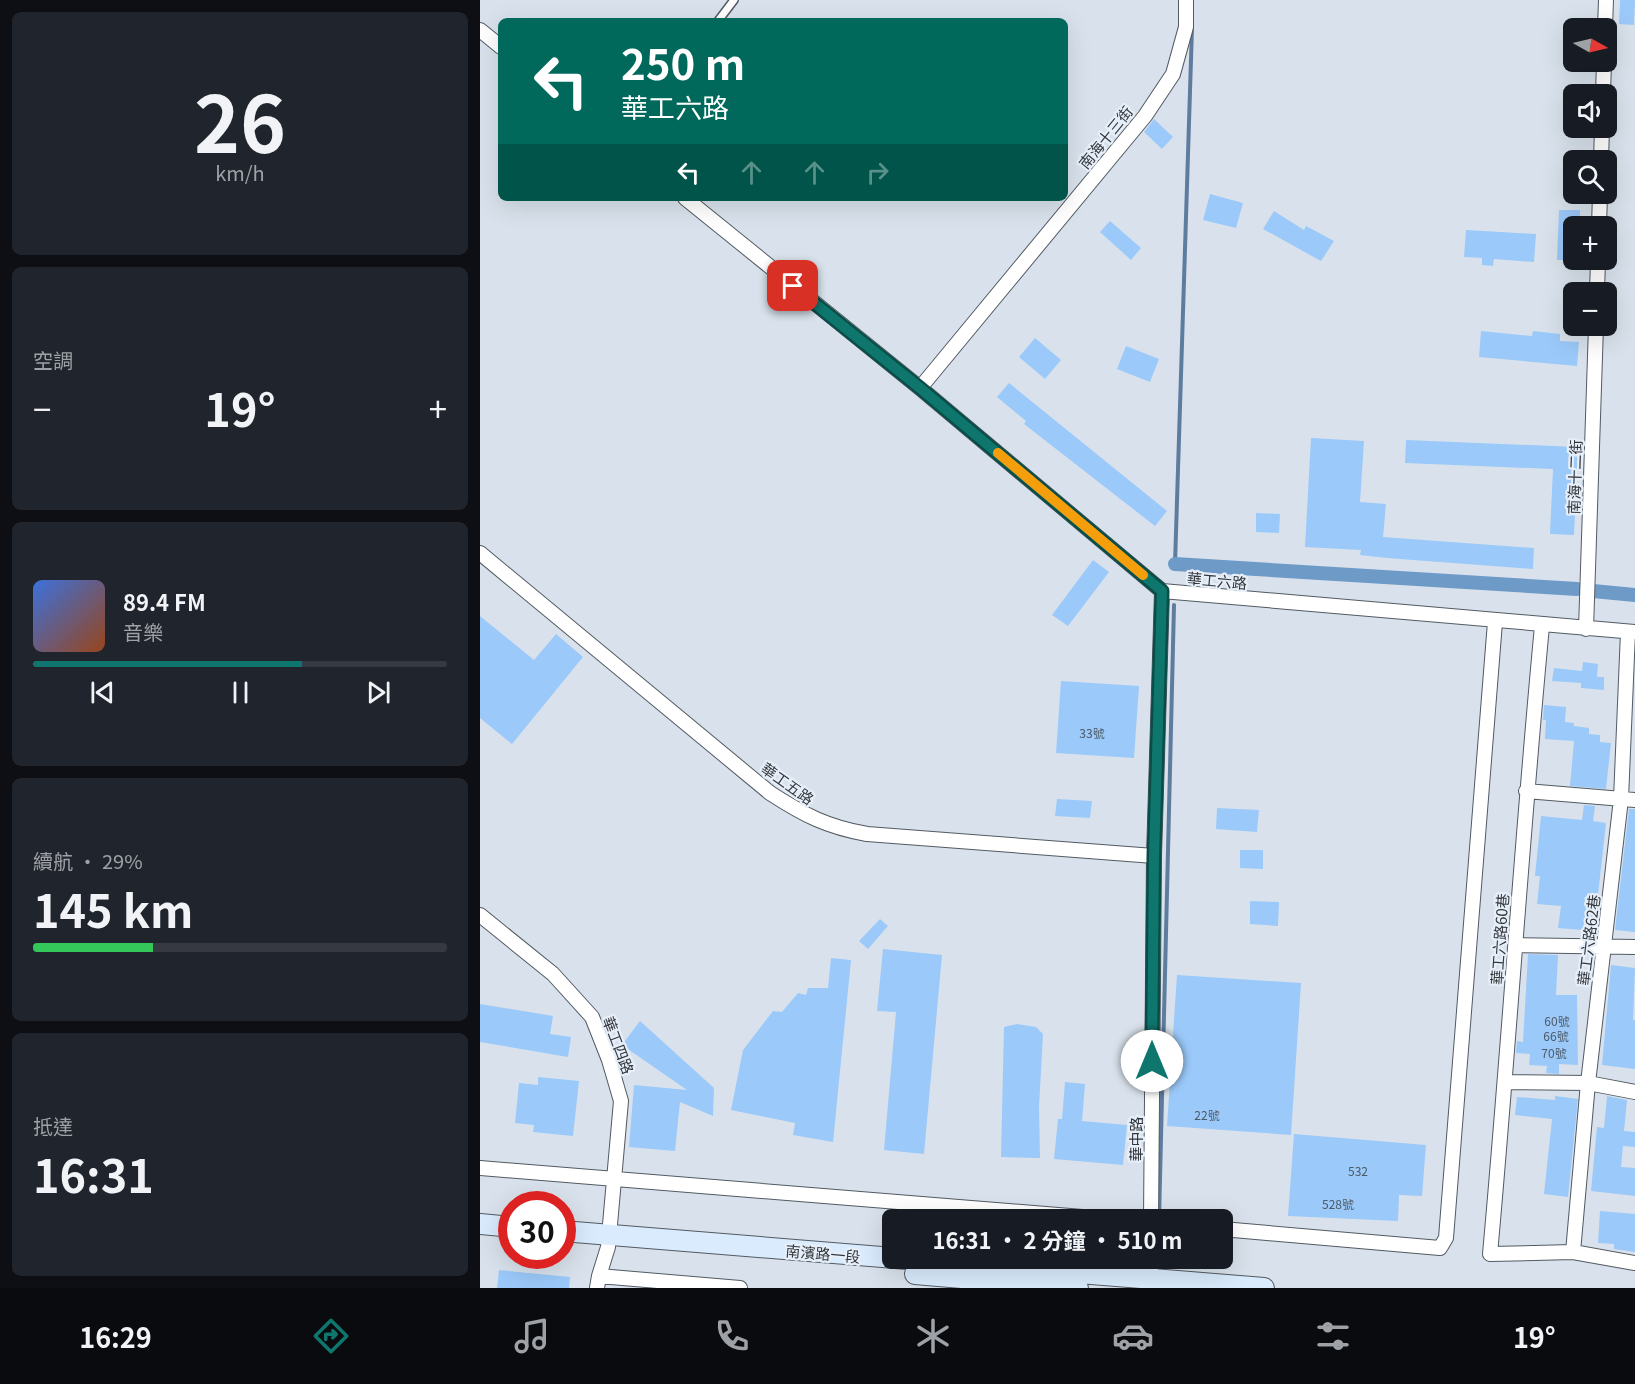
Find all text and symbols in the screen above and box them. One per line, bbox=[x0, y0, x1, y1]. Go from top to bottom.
north arrow bbox=[1563, 18, 1617, 72]
map controls bbox=[1563, 18, 1617, 336]
text: 250 m bbox=[621, 31, 745, 92]
icon: left bbox=[522, 42, 600, 120]
text: 26 bbox=[194, 63, 286, 175]
button: sound bbox=[1563, 84, 1617, 138]
text: 華工六路 bbox=[621, 87, 729, 126]
street label: 南海十三街 bbox=[1073, 101, 1137, 173]
button: search bbox=[1563, 150, 1617, 204]
icon: left bbox=[672, 156, 705, 189]
icon: ahead bbox=[735, 156, 768, 189]
icon: ahead bbox=[798, 156, 831, 189]
icon: right bbox=[861, 156, 894, 189]
text: km/h bbox=[215, 158, 265, 187]
button: + bbox=[1563, 216, 1617, 270]
pin bbox=[767, 260, 818, 311]
icon: arrive bbox=[776, 269, 809, 302]
button: − bbox=[1563, 282, 1617, 336]
text: 空調 bbox=[33, 345, 73, 374]
text: 19° bbox=[204, 375, 276, 440]
text: − bbox=[33, 384, 51, 432]
text: + bbox=[429, 384, 447, 432]
street label: 南海十二街 bbox=[1562, 439, 1586, 515]
street label: 華工六路 bbox=[1186, 567, 1248, 593]
text: 89.4 FM bbox=[123, 585, 206, 617]
text: 音樂 bbox=[123, 617, 163, 646]
icon: previous bbox=[86, 676, 119, 709]
icon: pause bbox=[224, 676, 257, 709]
icon: next bbox=[362, 676, 395, 709]
house number: 33號 bbox=[1079, 724, 1105, 741]
street label: 華工五路 bbox=[757, 757, 819, 809]
text: 續航 · 29% bbox=[33, 846, 143, 875]
text: 145 km bbox=[33, 876, 193, 941]
street label: 華工六路60巷 bbox=[1485, 893, 1513, 985]
street label: 華工六路62巷 bbox=[1572, 893, 1604, 987]
house number: 60號 bbox=[1544, 1012, 1570, 1029]
street label: 華工四路 bbox=[598, 1013, 640, 1077]
house number: 66號 bbox=[1543, 1027, 1569, 1044]
position arrow bbox=[1120, 1029, 1184, 1093]
house number: 70號 bbox=[1541, 1044, 1567, 1061]
house number: 22號 bbox=[1194, 1106, 1220, 1123]
text: 抵達 bbox=[33, 1111, 73, 1140]
street label: 華中路 bbox=[1125, 1116, 1146, 1162]
text: 16:31 bbox=[33, 1141, 154, 1206]
house number: 532 bbox=[1348, 1162, 1368, 1179]
speed limit sign: 30 bbox=[498, 1191, 576, 1269]
house number: 528號 bbox=[1322, 1195, 1354, 1212]
text: 16:31 · 2 分鐘 · 510 m bbox=[932, 1223, 1183, 1255]
street label: 南濱路一段 bbox=[785, 1239, 861, 1267]
icon: directions bbox=[310, 1315, 352, 1357]
icon: music bbox=[511, 1315, 553, 1357]
icon: phone bbox=[711, 1315, 753, 1357]
icon: climate bbox=[912, 1315, 954, 1357]
icon: car bbox=[1112, 1315, 1154, 1357]
icon: filters bbox=[1312, 1315, 1354, 1357]
text: 16:29 bbox=[79, 1317, 152, 1356]
text: 19° bbox=[1513, 1317, 1556, 1356]

